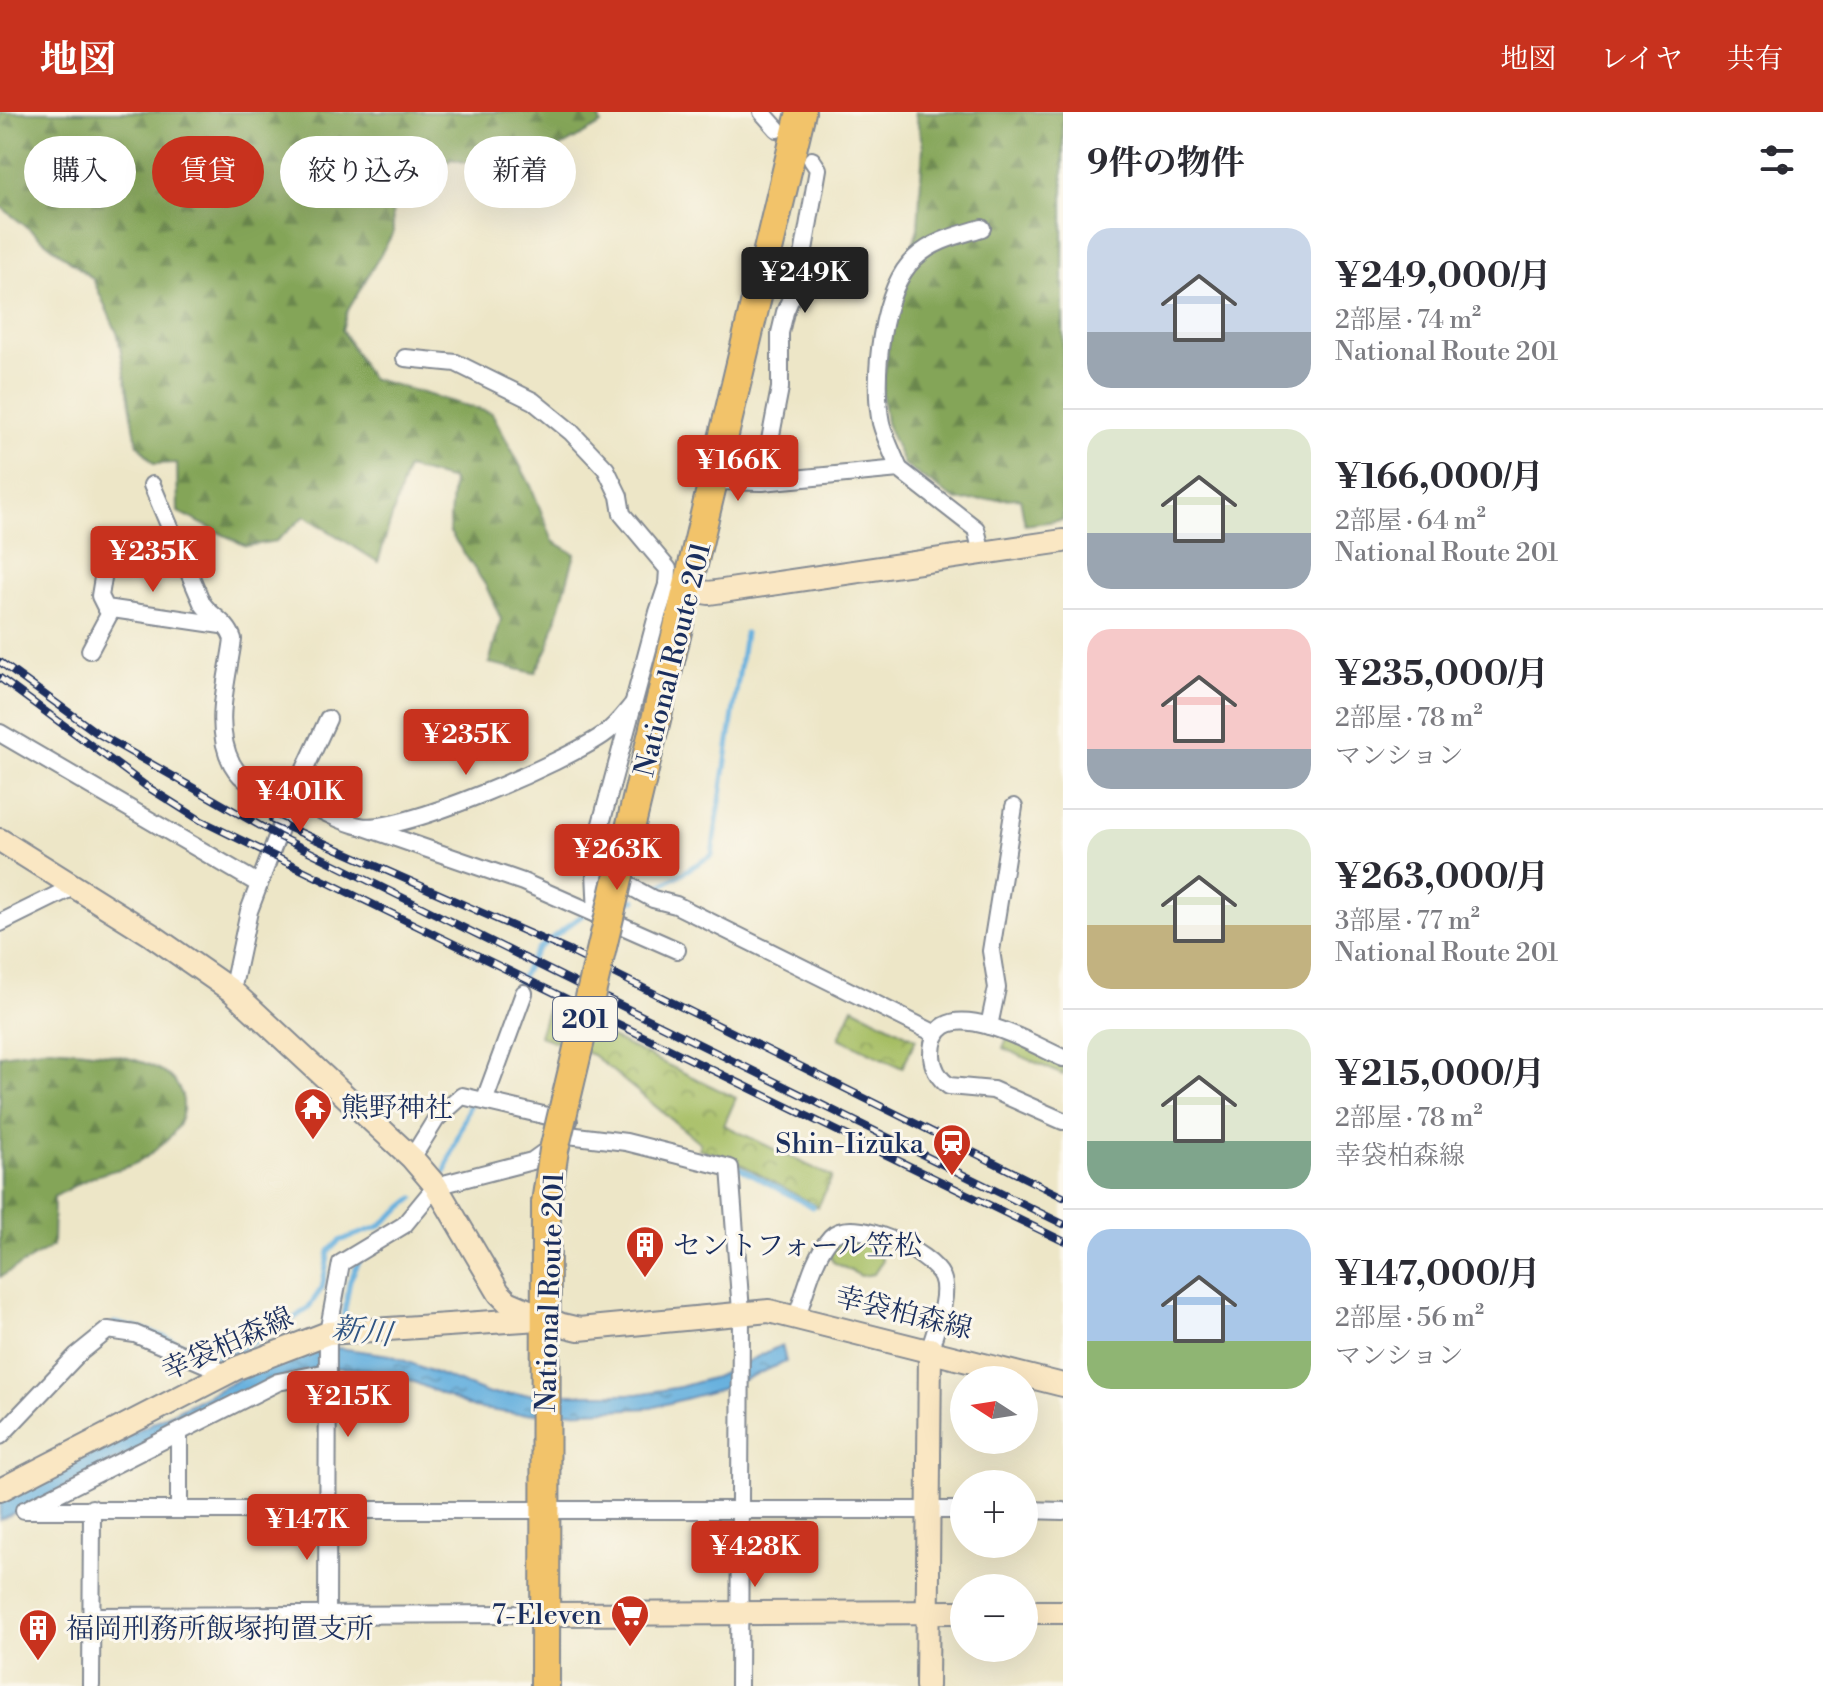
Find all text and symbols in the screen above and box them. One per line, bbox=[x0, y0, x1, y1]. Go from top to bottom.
text: 地図 bbox=[40, 37, 116, 84]
text: 地図 bbox=[1500, 42, 1556, 77]
text: レイヤ bbox=[1600, 42, 1683, 77]
text: 共有 bbox=[1727, 42, 1783, 77]
chip: 購入 bbox=[24, 136, 136, 208]
chip: 賃貸 bbox=[152, 136, 264, 208]
chip: 絞り込み bbox=[280, 136, 448, 208]
chip: 新着 bbox=[464, 136, 576, 208]
icon: filters bbox=[1755, 138, 1799, 182]
text: 9件の物件 bbox=[1087, 143, 1244, 185]
pin: ¥249K bbox=[749, 247, 861, 315]
text: ¥249,000/月 bbox=[1335, 256, 1552, 298]
text: ¥249K bbox=[759, 257, 851, 289]
icon: home bbox=[1151, 260, 1247, 356]
text: 2部屋 · 74 m² bbox=[1335, 304, 1481, 336]
text: National Route 201 bbox=[1335, 336, 1558, 368]
pin: ¥166K bbox=[682, 435, 794, 503]
text: ¥166K bbox=[695, 445, 781, 477]
text: ¥166,000/月 bbox=[1335, 457, 1544, 499]
icon: home bbox=[1151, 461, 1247, 557]
text: 2部屋 · 64 m² bbox=[1335, 505, 1486, 537]
pin: ¥235K bbox=[97, 526, 209, 594]
text: ¥235K bbox=[108, 536, 198, 568]
text: National Route 201 bbox=[1335, 537, 1558, 569]
street label: National Route 201 bbox=[627, 538, 720, 780]
text: ¥235,000/月 bbox=[1335, 654, 1549, 696]
icon: home bbox=[1151, 661, 1247, 757]
text: 2部屋 · 78 m² bbox=[1335, 702, 1483, 734]
pin: ¥235K bbox=[410, 709, 522, 777]
text: ¥235K bbox=[421, 719, 511, 751]
text: マンション bbox=[1335, 740, 1464, 772]
pin: ¥401K bbox=[244, 766, 356, 834]
text: ¥401K bbox=[256, 776, 344, 808]
pin: ¥263K bbox=[561, 824, 673, 892]
text: ¥263K bbox=[572, 834, 662, 866]
text: ¥263,000/月 bbox=[1335, 857, 1549, 899]
icon: home bbox=[1151, 861, 1247, 957]
text: 3部屋 · 77 m² bbox=[1335, 905, 1480, 937]
text: National Route 201 bbox=[1335, 937, 1558, 969]
road number: 201 bbox=[553, 997, 617, 1041]
text: ¥215,000/月 bbox=[1335, 1054, 1545, 1096]
icon: home bbox=[1151, 1061, 1247, 1157]
temple icon: 熊野神社 bbox=[292, 1086, 334, 1141]
place label: 熊野神社 bbox=[341, 1091, 453, 1126]
text: 2部屋 · 78 m² bbox=[1335, 1102, 1483, 1134]
station icon: Shin-Iizuka bbox=[931, 1122, 973, 1177]
place label: Shin-Iizuka bbox=[775, 1127, 925, 1162]
text: 幸袋柏森線 bbox=[1335, 1140, 1465, 1172]
street label: National Route 201 bbox=[529, 1171, 572, 1413]
building icon: セントフォール笠松 bbox=[624, 1224, 666, 1279]
place label: セントフォール笠松 bbox=[673, 1229, 922, 1264]
text: ¥147,000/月 bbox=[1335, 1254, 1541, 1296]
icon: home bbox=[1151, 1261, 1247, 1357]
street label: 幸袋柏森線 bbox=[831, 1280, 976, 1347]
street label: 幸袋柏森線 bbox=[157, 1300, 299, 1389]
text: 2部屋 · 56 m² bbox=[1335, 1302, 1484, 1334]
water label: 新川 bbox=[330, 1309, 397, 1355]
text: マンション bbox=[1335, 1340, 1464, 1372]
north arrow bbox=[950, 1366, 1038, 1454]
map controls bbox=[950, 1366, 1038, 1662]
pin: ¥215K bbox=[292, 1371, 404, 1439]
text: ¥215K bbox=[305, 1381, 391, 1413]
button: + bbox=[950, 1470, 1038, 1558]
pin: ¥147K bbox=[251, 1494, 363, 1562]
text: ¥147K bbox=[265, 1504, 349, 1536]
pin: ¥428K bbox=[699, 1521, 811, 1589]
text: ¥428K bbox=[709, 1531, 801, 1563]
button: − bbox=[950, 1574, 1038, 1662]
supermarket icon: 7-Eleven bbox=[609, 1593, 651, 1648]
place label: 7-Eleven bbox=[492, 1598, 602, 1633]
building icon: 福岡刑務所飯塚拘置支所 bbox=[17, 1607, 59, 1662]
place label: 福岡刑務所飯塚拘置支所 bbox=[66, 1612, 374, 1647]

